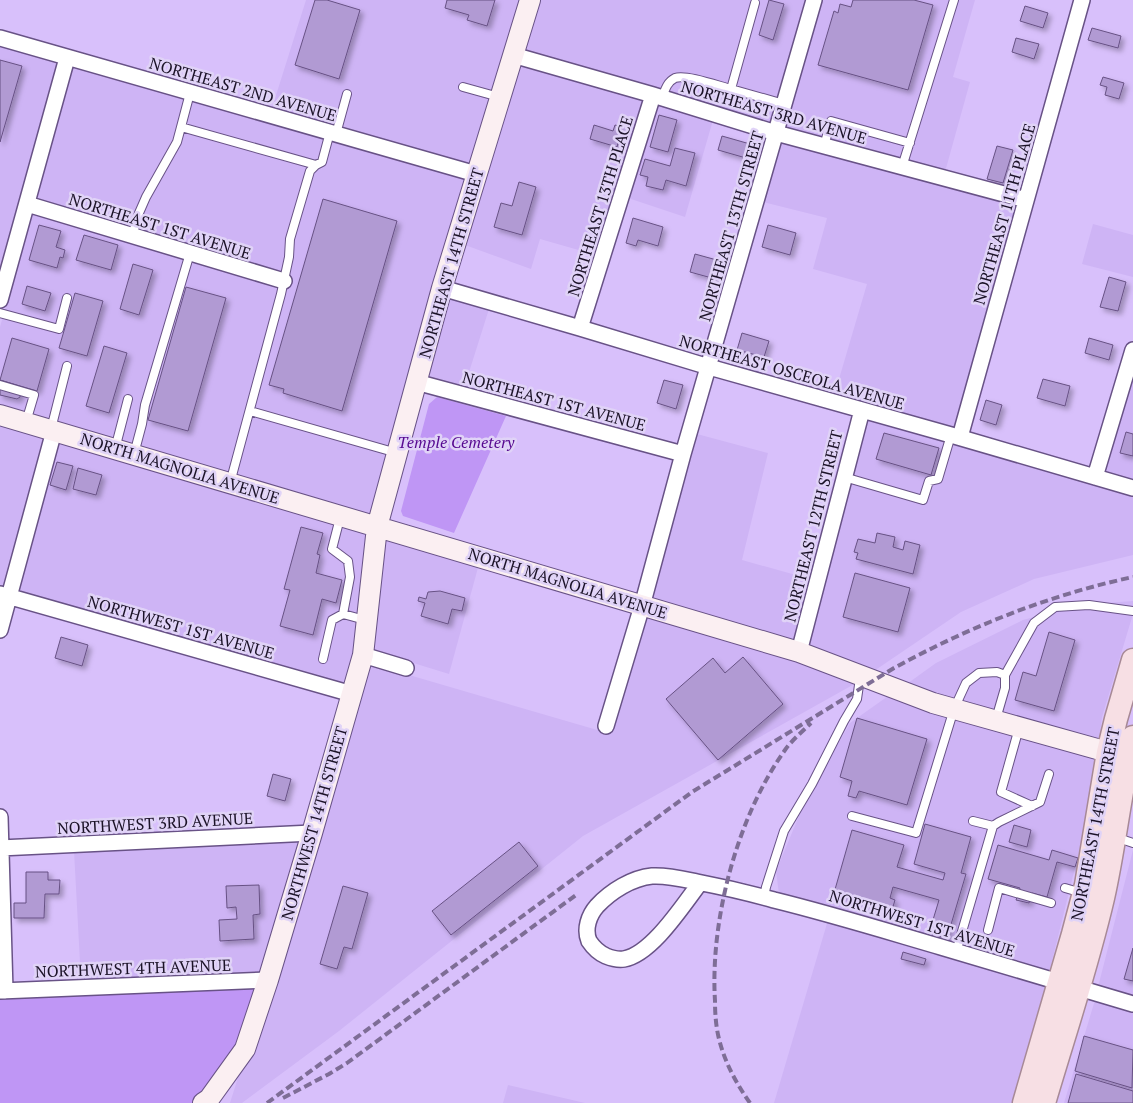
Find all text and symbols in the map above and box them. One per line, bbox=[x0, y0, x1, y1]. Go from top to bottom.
street label: NORTHEAST 2ND AVENUE bbox=[147, 52, 339, 126]
street label: NORTHEAST 3RD AVENUE bbox=[679, 75, 869, 149]
street label: NORTHEAST 13TH PLACE bbox=[562, 113, 638, 299]
street label: NORTHEAST 11TH PLACE bbox=[968, 121, 1040, 307]
street label: NORTHEAST 13TH STREET bbox=[693, 128, 769, 324]
street label: NORTHEAST 14TH STREET bbox=[413, 165, 489, 361]
street label: NORTHEAST 1ST AVENUE bbox=[66, 188, 254, 264]
street label: NORTHEAST OSCEOLA AVENUE bbox=[677, 329, 907, 415]
street label: NORTHEAST 1ST AVENUE bbox=[460, 366, 648, 436]
street label: NORTH MAGNOLIA AVENUE bbox=[78, 427, 282, 509]
street label: NORTHEAST 12TH STREET bbox=[779, 428, 848, 624]
park label: Temple Cemetery bbox=[398, 431, 515, 453]
street label: NORTH MAGNOLIA AVENUE bbox=[466, 542, 670, 624]
street label: NORTHWEST 1ST AVENUE bbox=[85, 590, 277, 664]
street label: NORTHWEST 14TH STREET bbox=[276, 723, 352, 923]
street label: NORTHEAST 14TH STREET bbox=[1065, 725, 1125, 923]
street label: NORTHWEST 3RD AVENUE bbox=[57, 807, 253, 839]
street label: NORTHWEST 1ST AVENUE bbox=[826, 884, 1018, 962]
street label: NORTHWEST 4TH AVENUE bbox=[35, 954, 231, 982]

